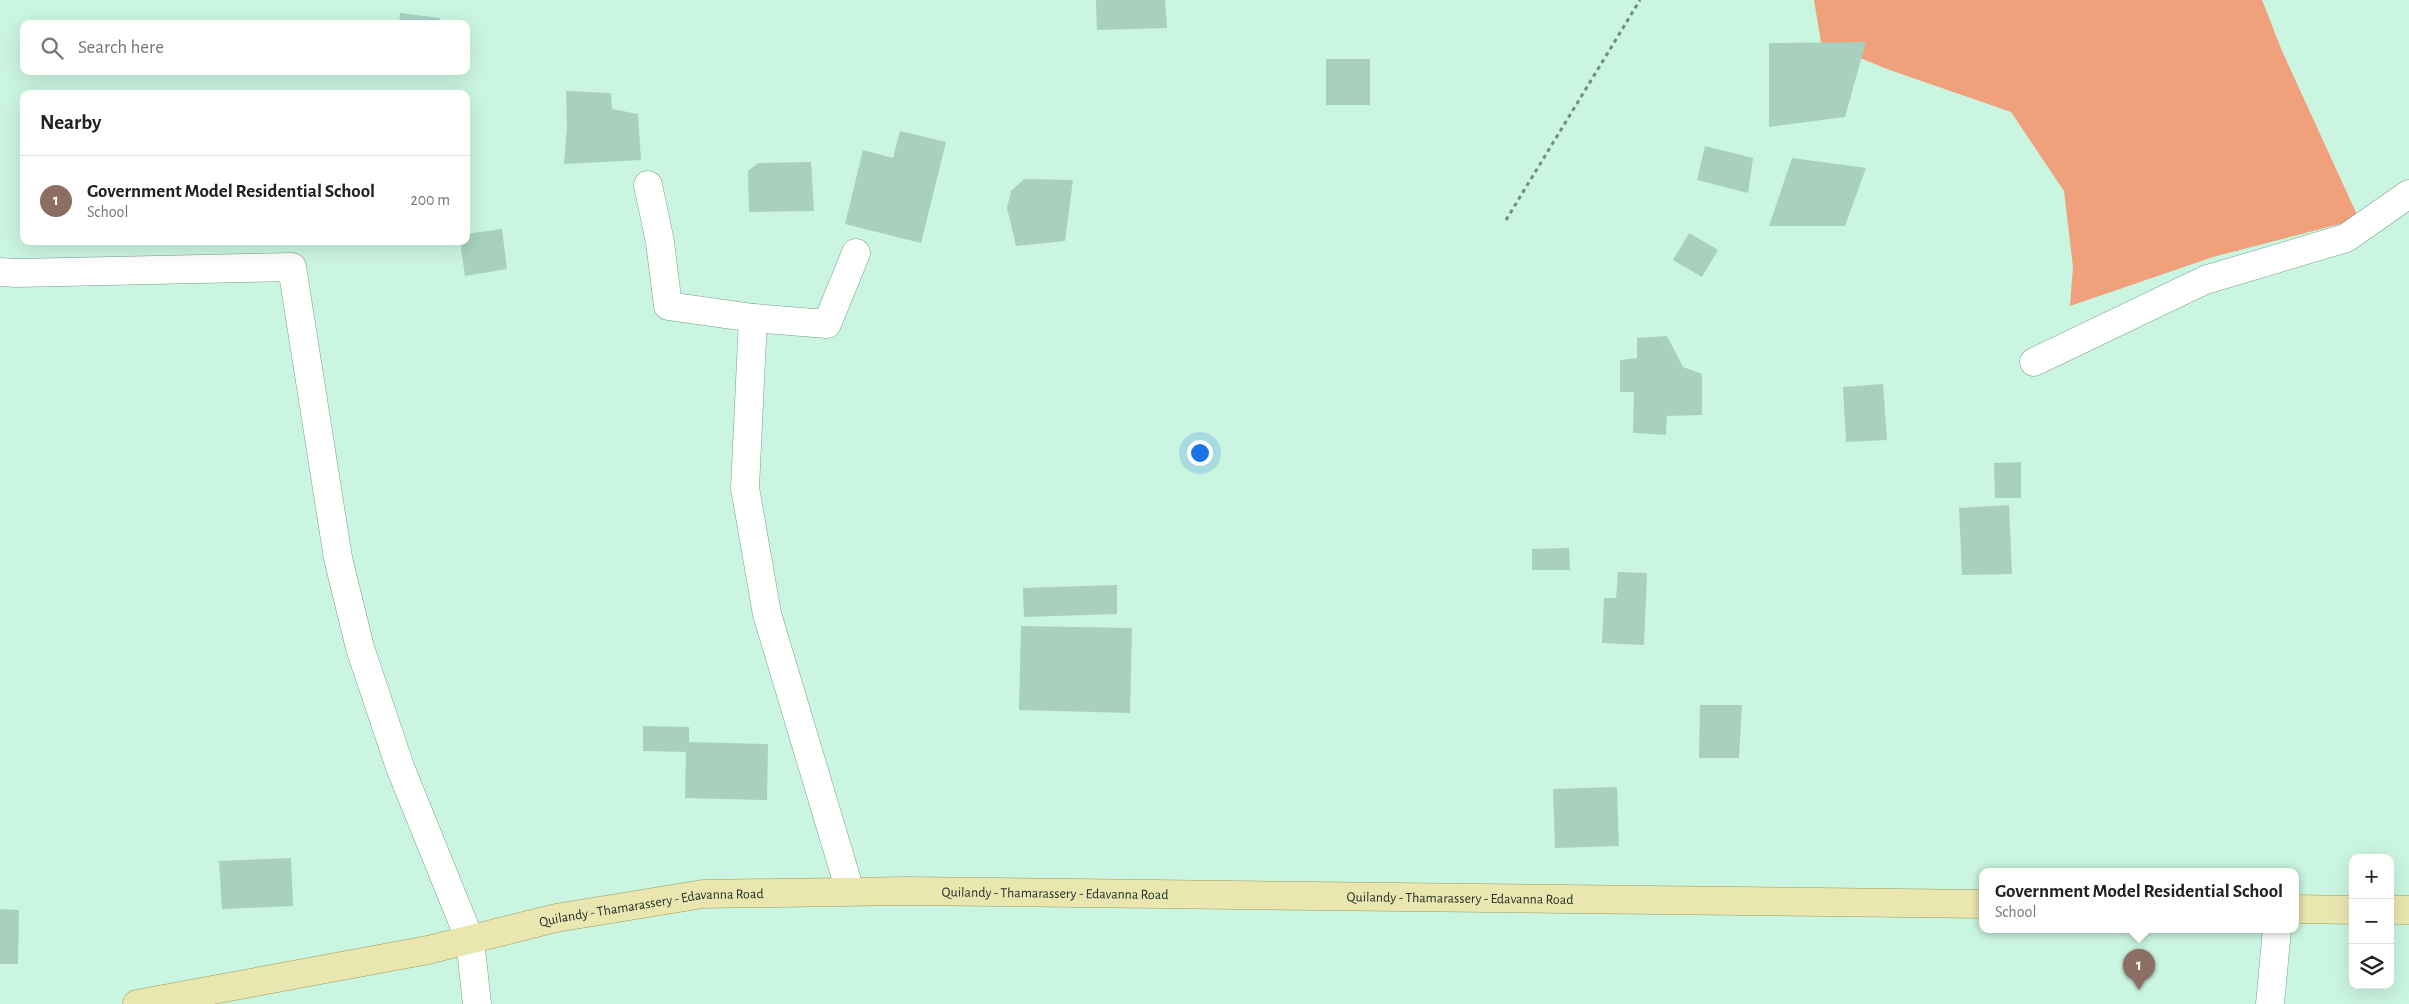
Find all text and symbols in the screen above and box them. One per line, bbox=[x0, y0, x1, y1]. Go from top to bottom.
search box bbox=[20, 20, 470, 75]
icon: search bbox=[38, 34, 66, 62]
text: Search here bbox=[78, 38, 164, 57]
text: Nearby bbox=[40, 112, 101, 133]
text: Government Model Residential School bbox=[87, 182, 375, 201]
text: 1 bbox=[53, 192, 59, 208]
text: 200 m bbox=[410, 192, 450, 208]
text: School bbox=[87, 204, 128, 220]
your location bbox=[1187, 440, 1213, 466]
map controls bbox=[2349, 854, 2394, 989]
button: + bbox=[2349, 854, 2394, 899]
popup bbox=[1979, 868, 2299, 933]
text: Government Model Residential School bbox=[1995, 882, 2283, 901]
street label: Quilandy - Thamarassery - Edavanna Road bbox=[942, 885, 1169, 902]
street label: Quilandy - Thamarassery - Edavanna Road bbox=[538, 887, 764, 930]
street label: Quilandy - Thamarassery - Edavanna Road bbox=[1347, 890, 1574, 907]
button: − bbox=[2349, 899, 2394, 944]
text: School bbox=[1995, 904, 2036, 920]
button: layers bbox=[2349, 944, 2394, 989]
pin: 1 bbox=[2123, 949, 2155, 990]

